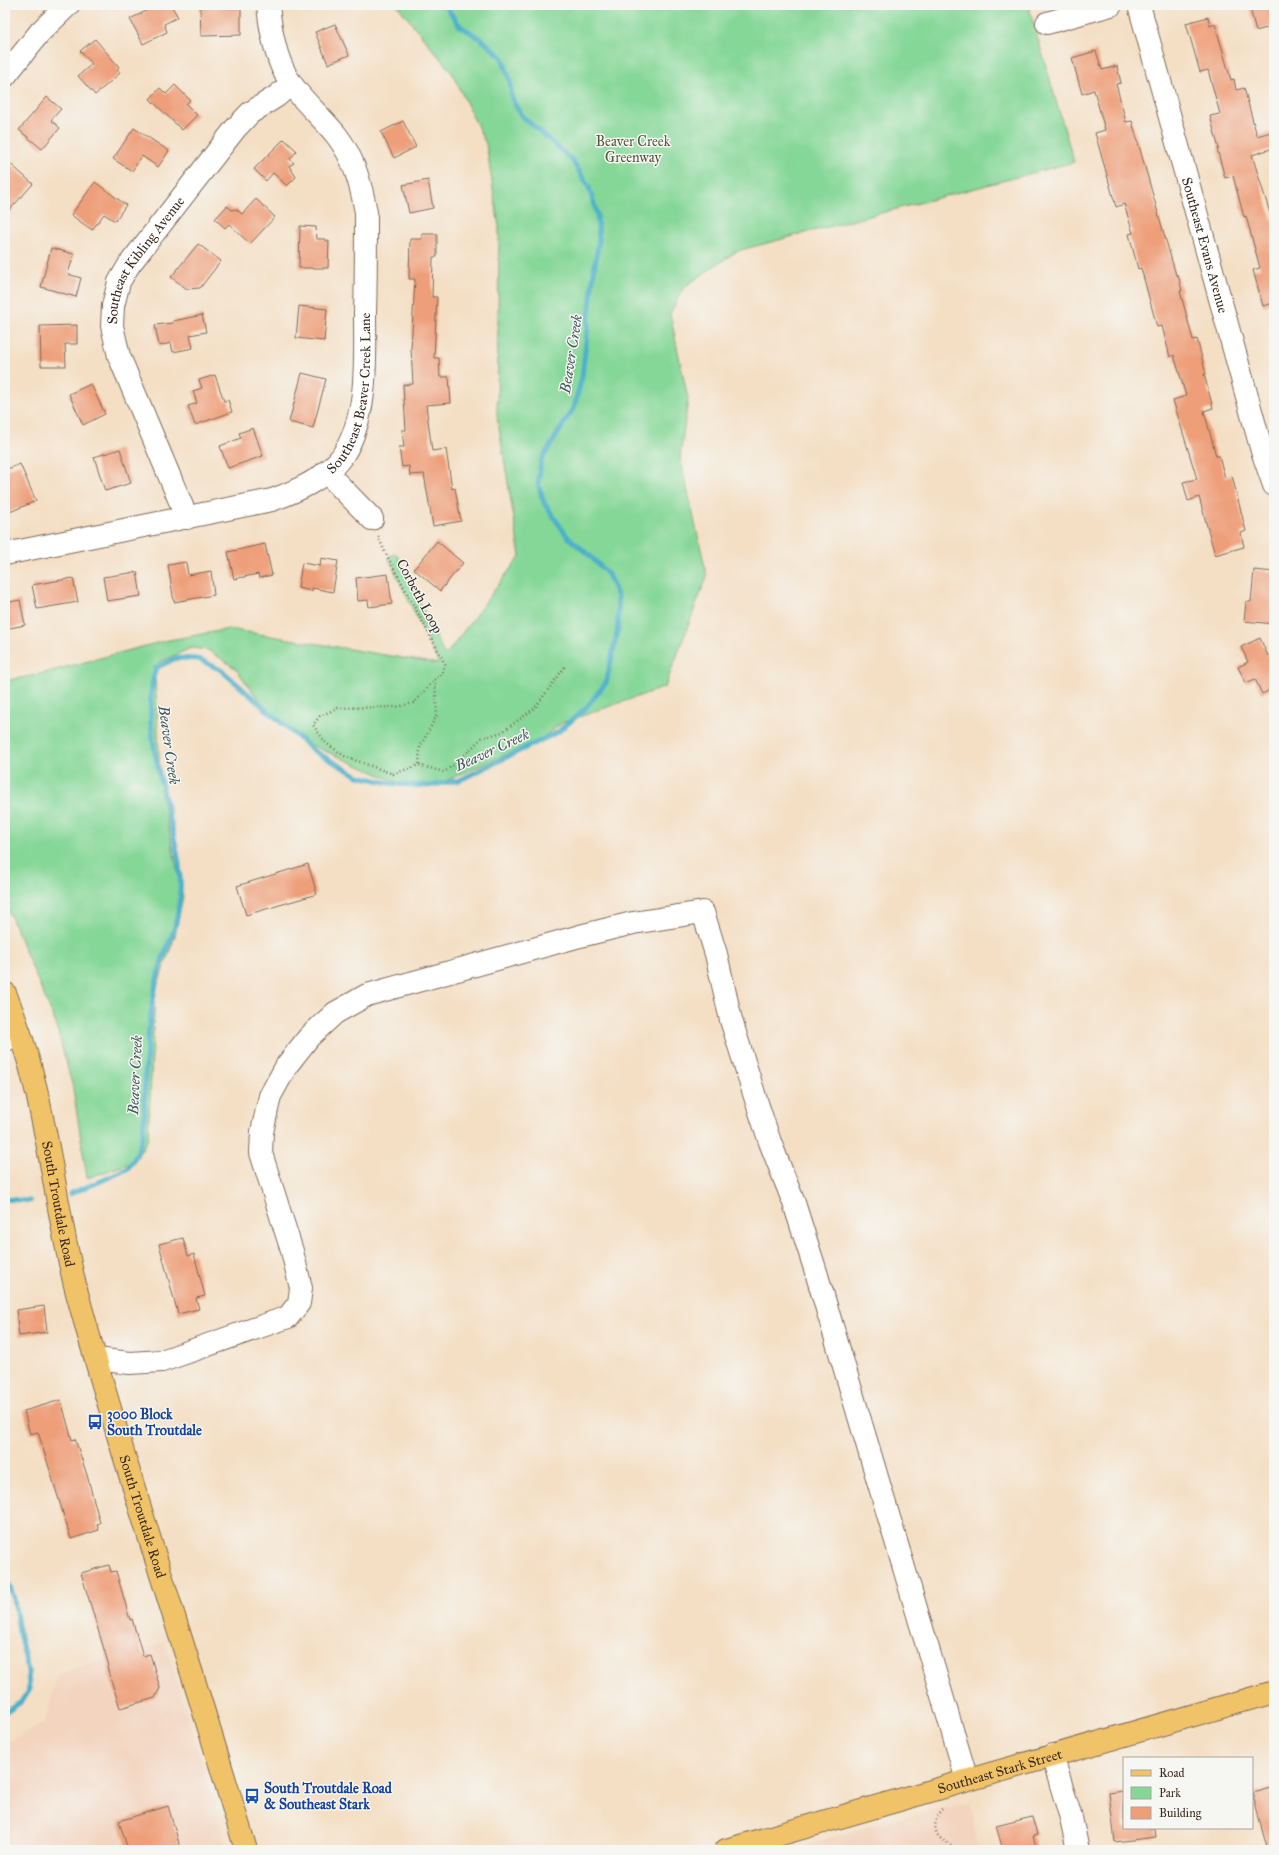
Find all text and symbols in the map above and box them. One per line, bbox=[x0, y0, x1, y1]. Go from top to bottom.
park label: Beaver Creek Greenway bbox=[596, 133, 671, 166]
street label: Southeast Evans Avenue bbox=[1178, 175, 1232, 315]
street label: Southeast Kibling Avenue bbox=[104, 193, 188, 325]
street label: Southeast Beaver Creek Lane bbox=[323, 313, 374, 477]
water label: Beaver Creek bbox=[556, 313, 586, 396]
street label: Corbeth Loop bbox=[393, 556, 446, 636]
water label: Beaver Creek bbox=[154, 703, 183, 786]
water label: Beaver Creek bbox=[451, 725, 532, 775]
water label: Beaver Creek bbox=[124, 1034, 146, 1116]
street label: South Troutdale Road bbox=[38, 1139, 78, 1269]
place label: 3000 Block South Troutdale bbox=[107, 1406, 202, 1439]
bus stop icon: 3000 Block South Troutdale bbox=[86, 1413, 104, 1431]
street label: South Troutdale Road bbox=[115, 1453, 169, 1580]
street label: Southeast Stark Street bbox=[936, 1746, 1064, 1798]
legend bbox=[1123, 1757, 1253, 1829]
text: Road bbox=[1159, 1766, 1185, 1780]
place label: South Troutdale Road & Southeast Stark bbox=[264, 1780, 393, 1813]
text: Park bbox=[1159, 1786, 1181, 1800]
bus stop icon: South Troutdale Road & Southeast Stark bbox=[243, 1787, 261, 1805]
text: Building bbox=[1159, 1806, 1202, 1821]

